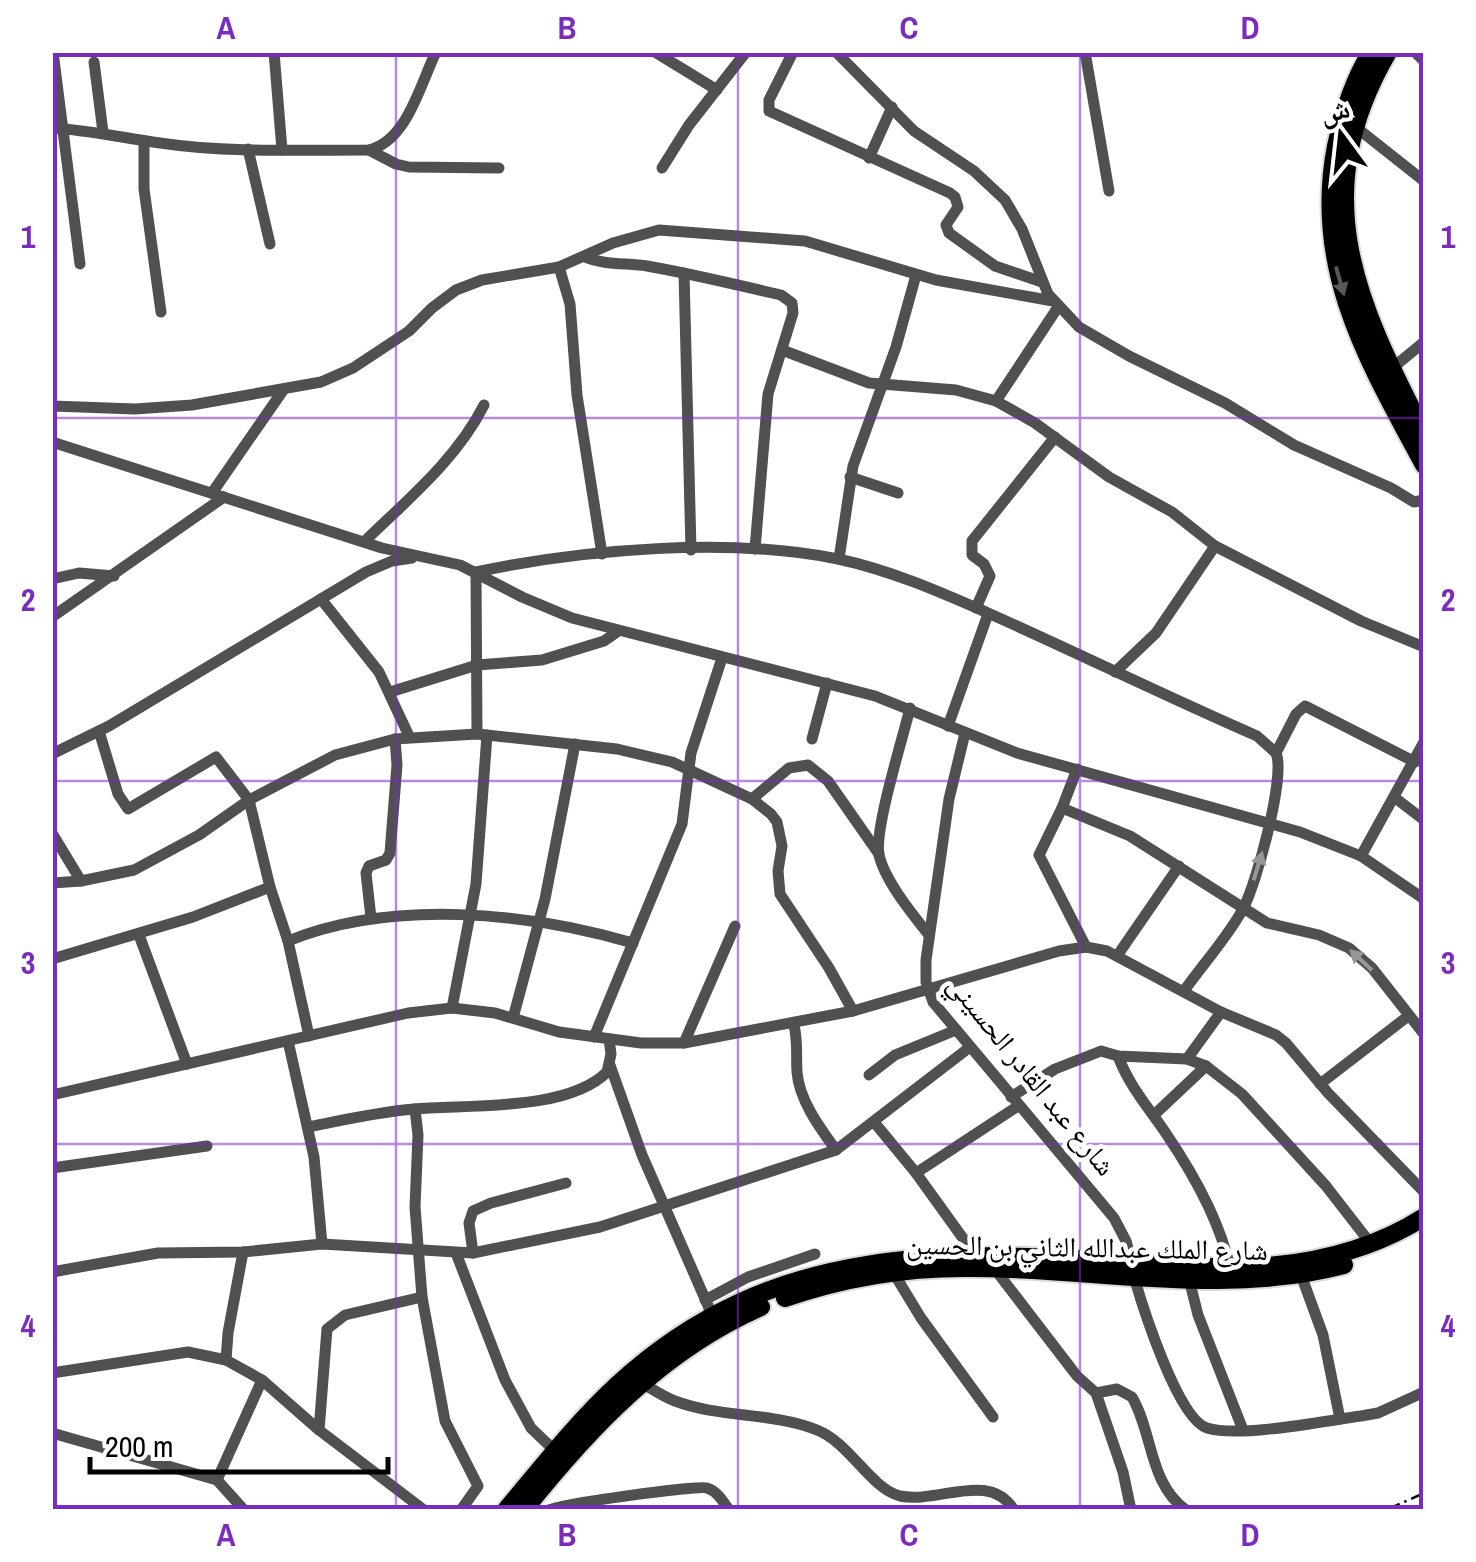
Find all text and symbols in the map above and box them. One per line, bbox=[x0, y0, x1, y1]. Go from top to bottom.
text: A bbox=[217, 6, 236, 49]
text: B bbox=[558, 6, 576, 49]
text: C bbox=[900, 6, 918, 49]
text: D bbox=[1241, 6, 1259, 49]
north arrow bbox=[1291, 85, 1391, 185]
text: ش bbox=[1315, 89, 1354, 133]
text: 1 bbox=[21, 215, 36, 258]
text: 1 bbox=[1441, 215, 1456, 258]
one-way arrow bbox=[1332, 266, 1348, 297]
text: 2 bbox=[21, 578, 35, 621]
text: 2 bbox=[1441, 578, 1455, 621]
one-way arrow bbox=[1251, 850, 1266, 880]
text: 3 bbox=[21, 941, 35, 984]
text: 3 bbox=[1441, 941, 1455, 984]
one-way arrow bbox=[1350, 949, 1374, 972]
street label: شارع عبد القادر الحسيني bbox=[936, 967, 1125, 1186]
street label: شارع الملك عبدالله الثاني بن الحسين bbox=[906, 1225, 1268, 1273]
text: 4 bbox=[21, 1304, 36, 1347]
text: 4 bbox=[1441, 1304, 1456, 1347]
scale bar bbox=[90, 1412, 388, 1474]
text: 200 m bbox=[105, 1426, 173, 1466]
text: A bbox=[217, 1513, 236, 1556]
text: B bbox=[558, 1513, 576, 1556]
text: C bbox=[900, 1513, 918, 1556]
text: D bbox=[1241, 1513, 1259, 1556]

